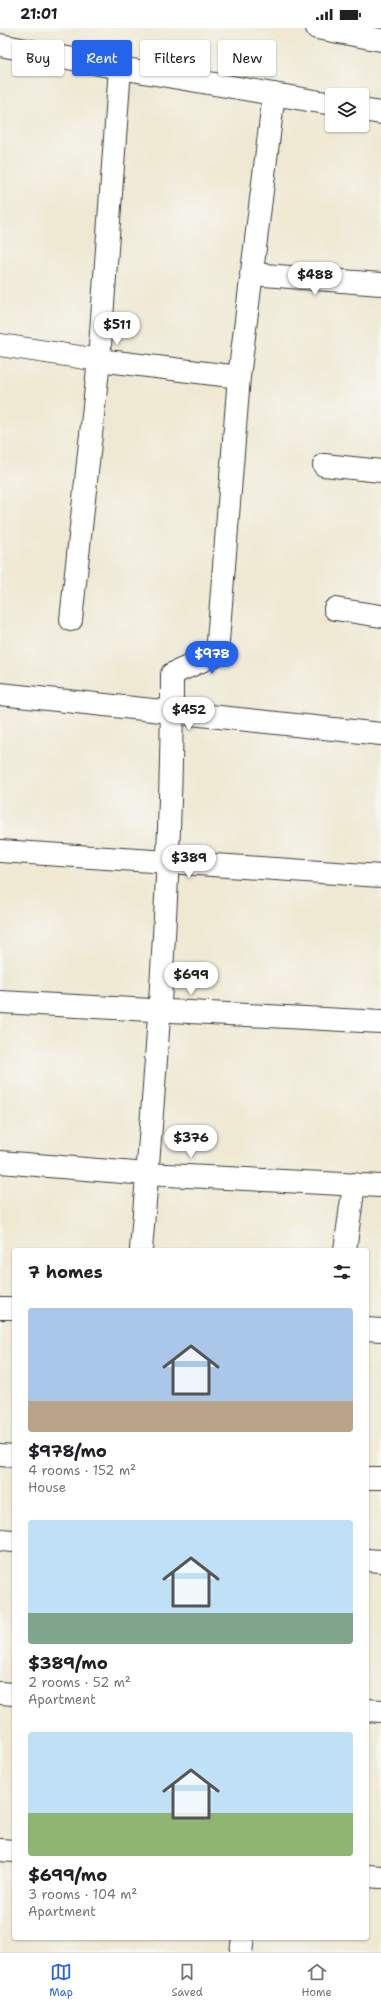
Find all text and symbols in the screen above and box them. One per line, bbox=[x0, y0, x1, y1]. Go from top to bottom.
text: 21:01 bbox=[20, 4, 58, 24]
chip: Buy bbox=[12, 40, 64, 76]
chip: Rent bbox=[72, 40, 132, 76]
chip: Filters bbox=[140, 40, 210, 76]
chip: New bbox=[218, 40, 276, 76]
map controls bbox=[325, 88, 369, 132]
button: layers bbox=[325, 88, 369, 132]
pin: $488 bbox=[291, 262, 339, 296]
text: $488 bbox=[297, 266, 333, 283]
pin: $511 bbox=[93, 312, 141, 346]
text: $511 bbox=[103, 316, 131, 333]
pin: $978 bbox=[188, 641, 236, 675]
text: $978 bbox=[194, 645, 230, 662]
pin: $452 bbox=[165, 697, 213, 731]
text: $452 bbox=[172, 701, 206, 718]
pin: $389 bbox=[165, 845, 213, 879]
text: $389 bbox=[171, 849, 207, 866]
pin: $699 bbox=[167, 962, 215, 996]
text: $699 bbox=[173, 966, 209, 983]
pin: $376 bbox=[167, 1125, 215, 1159]
text: $376 bbox=[173, 1129, 209, 1146]
text: 7 homes bbox=[28, 1261, 103, 1283]
icon: filters bbox=[331, 1261, 353, 1283]
icon: home bbox=[155, 1334, 227, 1406]
text: $978/mo bbox=[28, 1440, 107, 1462]
text: 4 rooms · 152 m² bbox=[28, 1462, 136, 1479]
text: House bbox=[28, 1479, 66, 1496]
icon: home bbox=[155, 1546, 227, 1618]
text: $389/mo bbox=[28, 1652, 108, 1674]
text: 2 rooms · 52 m² bbox=[28, 1674, 131, 1691]
text: Apartment bbox=[28, 1691, 96, 1708]
icon: home bbox=[155, 1758, 227, 1830]
text: $699/mo bbox=[28, 1864, 107, 1886]
text: 3 rooms · 104 m² bbox=[28, 1886, 137, 1903]
text: Apartment bbox=[28, 1903, 96, 1920]
tab: Map bbox=[49, 1961, 73, 2000]
tab: Saved bbox=[172, 1961, 203, 2000]
tab: Home bbox=[301, 1961, 332, 2000]

